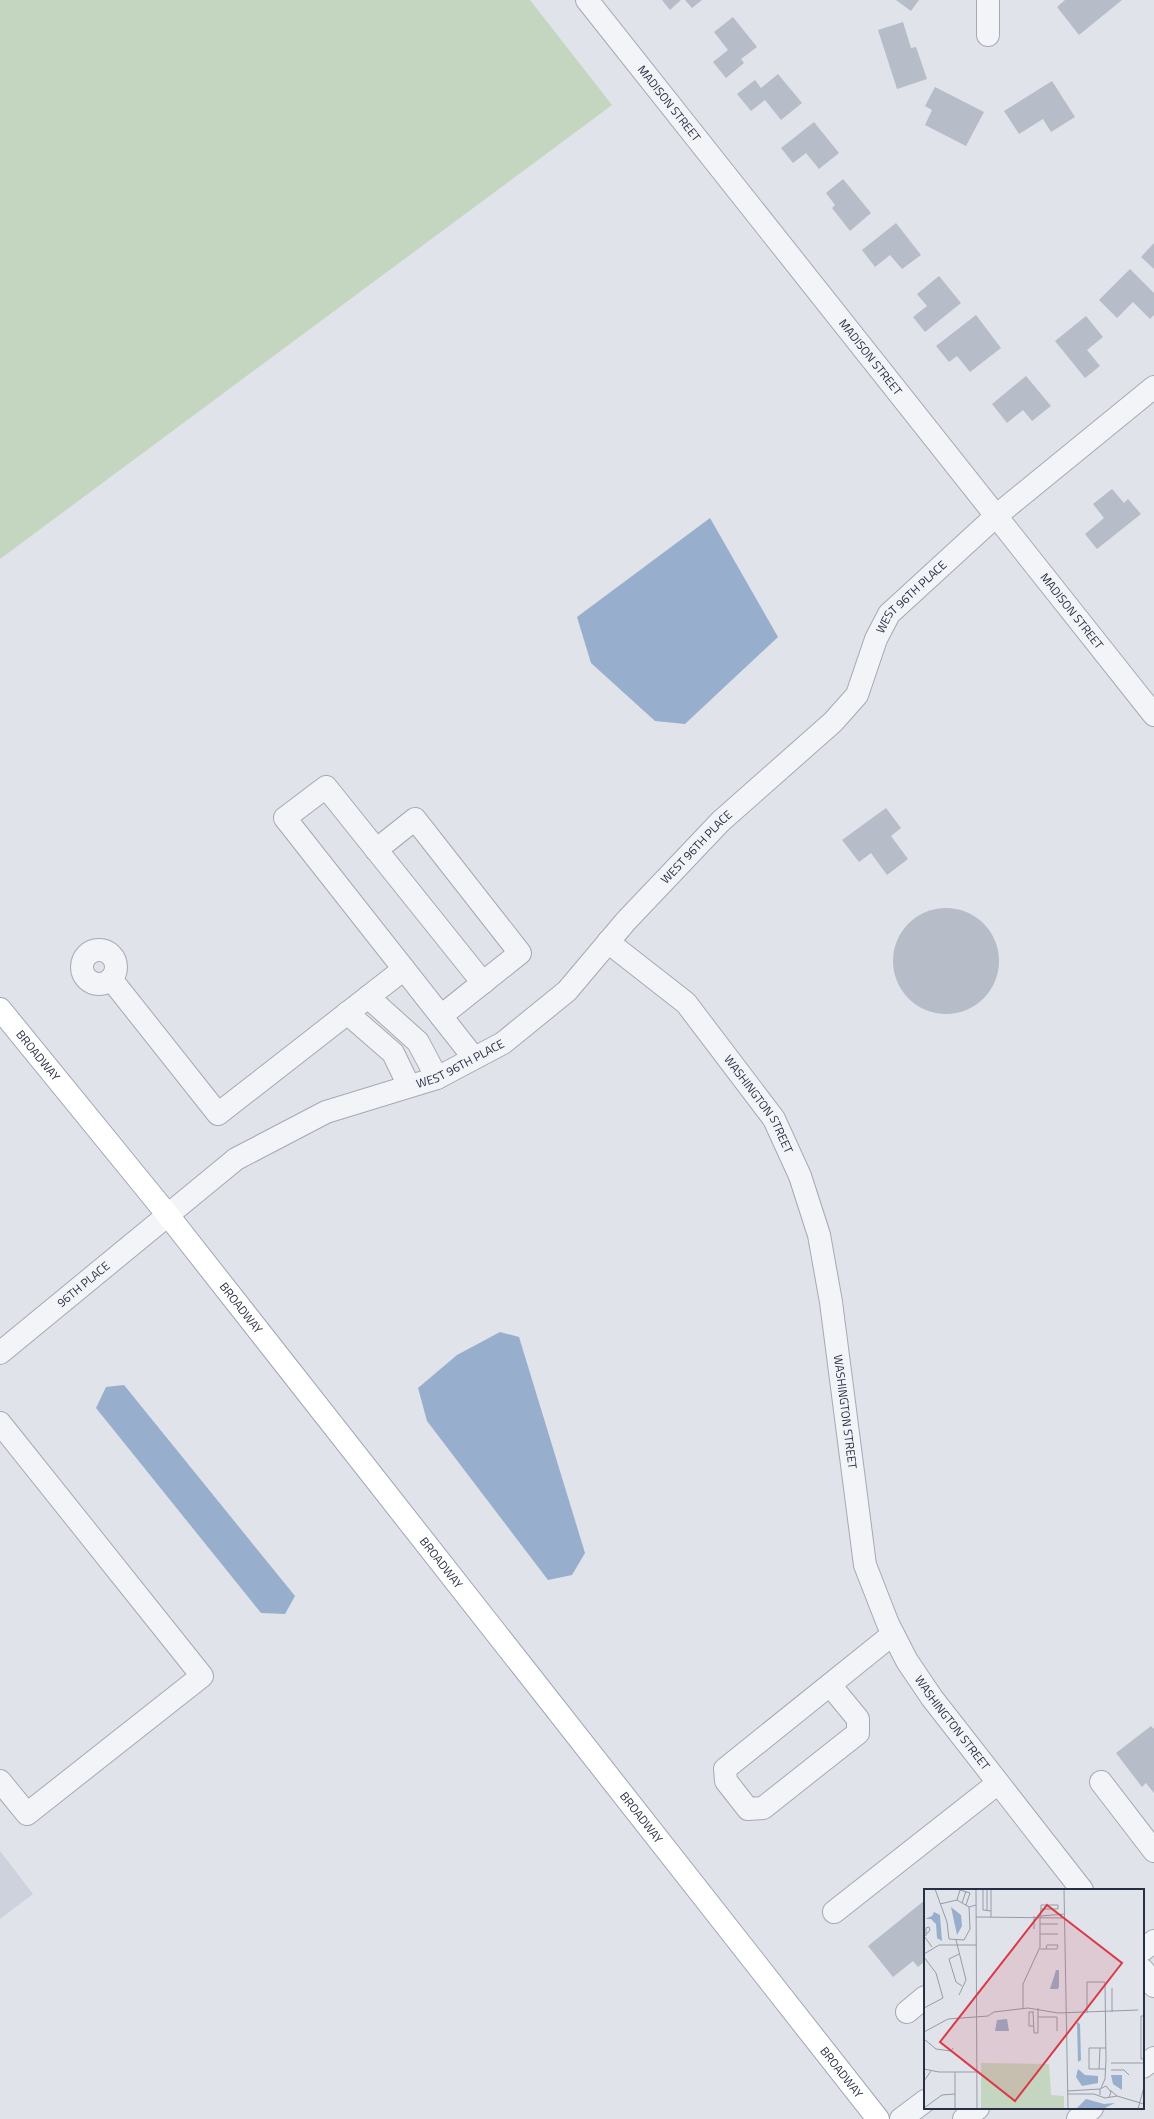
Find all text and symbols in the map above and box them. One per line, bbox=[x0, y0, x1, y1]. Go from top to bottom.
street label: MADISON STREET bbox=[633, 61, 706, 146]
street label: MADISON STREET bbox=[834, 315, 907, 400]
street label: WEST 96TH PLACE bbox=[871, 555, 951, 637]
street label: MADISON STREET bbox=[1036, 569, 1109, 654]
street label: WEST 96TH PLACE bbox=[656, 805, 737, 888]
street label: BROADWAY bbox=[12, 1026, 65, 1085]
street label: WEST 96TH PLACE bbox=[414, 1034, 508, 1093]
street label: WASHINGTON STREET bbox=[720, 1051, 799, 1157]
street label: 96TH PLACE bbox=[53, 1256, 114, 1312]
street label: BROADWAY bbox=[215, 1278, 268, 1338]
street label: WASHINGTON STREET bbox=[829, 1353, 863, 1471]
street label: BROADWAY bbox=[415, 1533, 468, 1593]
street label: WASHINGTON STREET bbox=[910, 1671, 995, 1775]
street label: BROADWAY bbox=[615, 1787, 668, 1848]
inset map bbox=[924, 1889, 1144, 2109]
street label: BROADWAY bbox=[815, 2042, 868, 2102]

